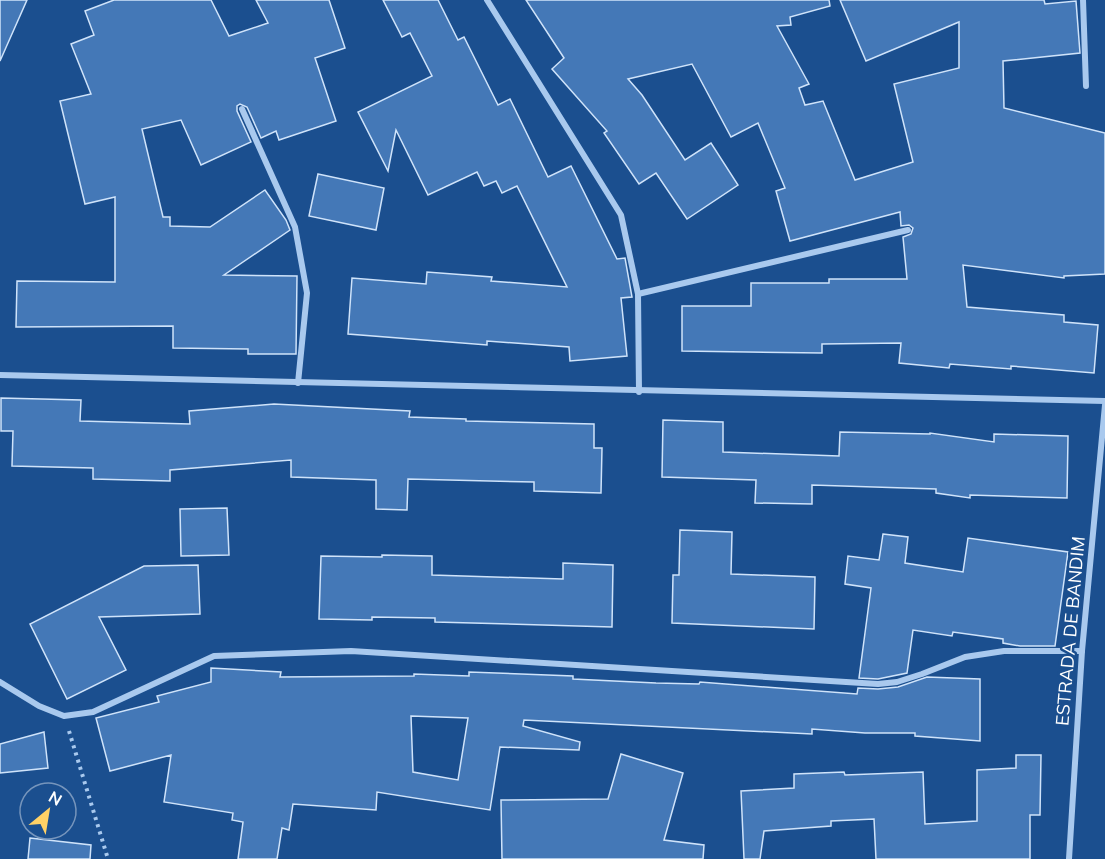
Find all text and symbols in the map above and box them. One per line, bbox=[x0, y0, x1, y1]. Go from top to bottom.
street label: ESTRADA DE BANDIM bbox=[1050, 535, 1090, 727]
north arrow bbox=[18, 781, 78, 841]
text: N bbox=[45, 786, 66, 810]

